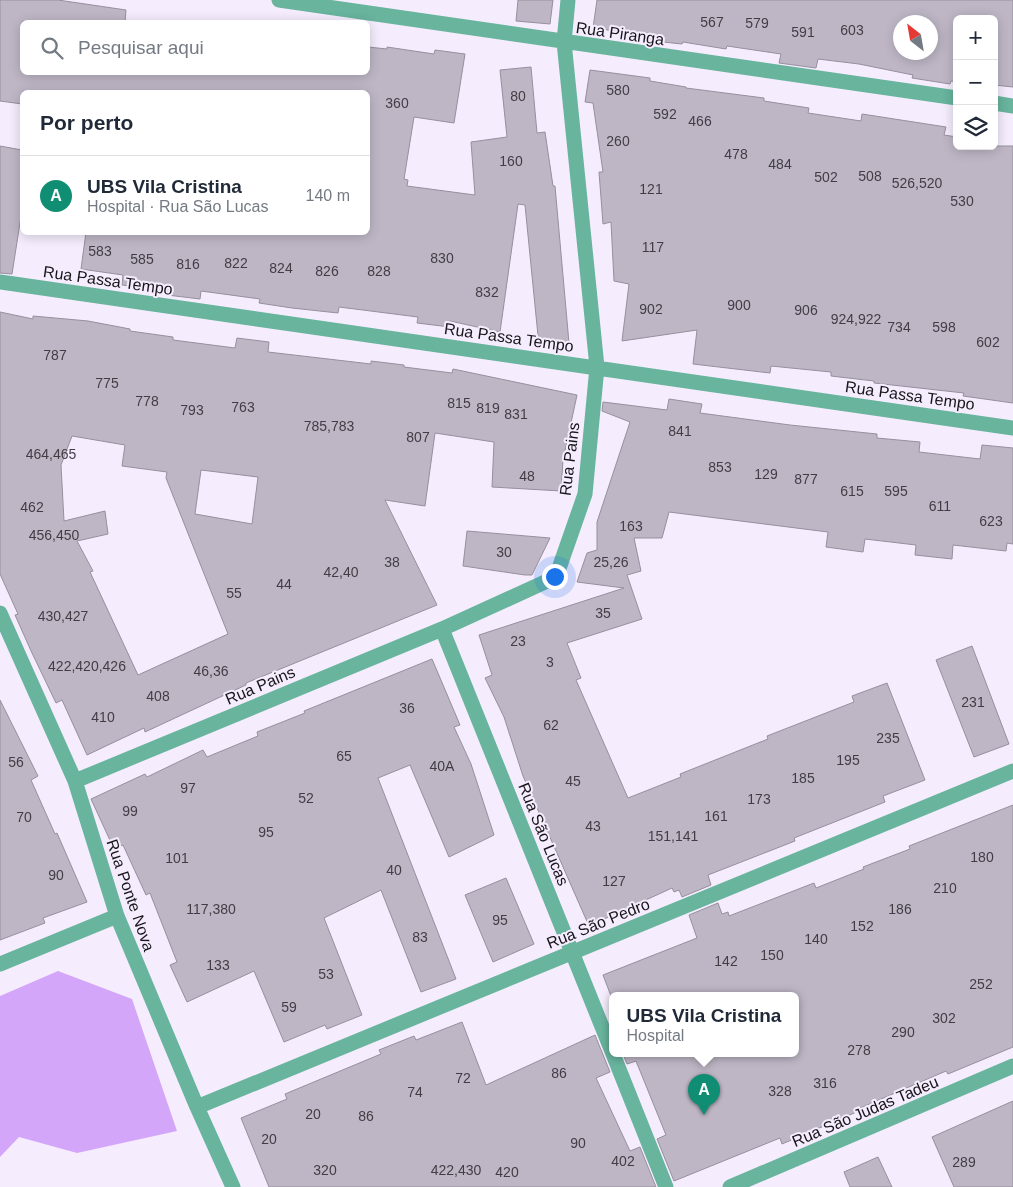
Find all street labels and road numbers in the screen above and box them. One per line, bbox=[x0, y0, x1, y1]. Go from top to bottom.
street label: Rua Piranga bbox=[575, 19, 665, 48]
street label: Rua Passa Tempo bbox=[42, 263, 174, 298]
street label: Rua Passa Tempo bbox=[443, 320, 575, 355]
street label: Rua Passa Tempo bbox=[844, 378, 976, 413]
street label: Rua Pains bbox=[557, 421, 582, 497]
street label: Rua Pains bbox=[223, 663, 297, 708]
street label: Rua São Lucas bbox=[515, 780, 572, 888]
street label: Rua Ponte Nova bbox=[103, 837, 158, 954]
street label: Rua São Pedro bbox=[544, 895, 652, 952]
street label: Rua São Judas Tadeu bbox=[790, 1073, 941, 1150]

